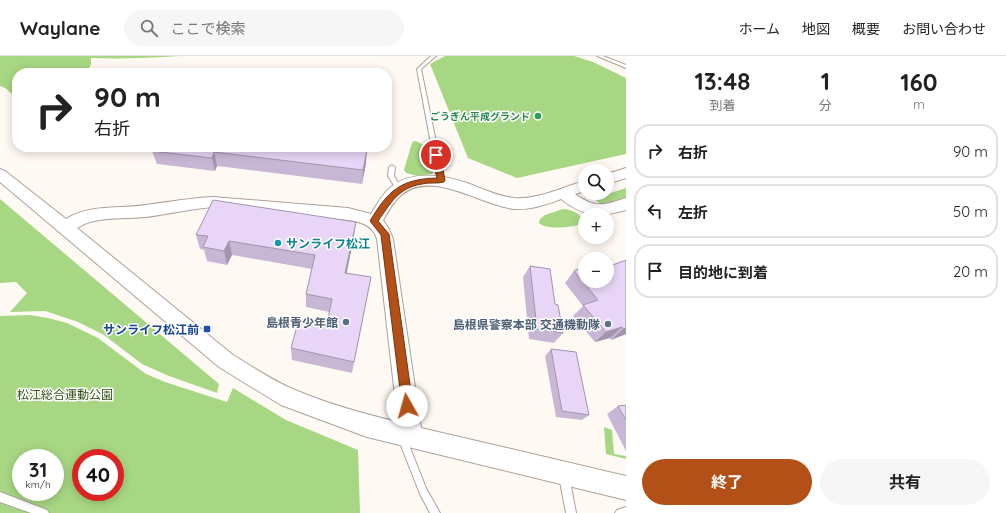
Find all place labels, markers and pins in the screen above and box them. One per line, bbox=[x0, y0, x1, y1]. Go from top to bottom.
place label: ごうぎん平成グランド bbox=[430, 110, 530, 123]
marker: ごうぎん平成グランド bbox=[533, 111, 543, 121]
pin bbox=[419, 138, 453, 172]
place label: サンライフ松江 bbox=[286, 236, 370, 251]
marker: サンライフ松江 bbox=[273, 238, 283, 248]
place label: 島根青少年館 bbox=[266, 315, 338, 330]
marker: 島根青少年館 bbox=[341, 317, 351, 327]
place label: 島根県警察本部 交通機動隊 bbox=[453, 317, 600, 332]
marker: 島根県警察本部 交通機動隊 bbox=[603, 319, 613, 329]
place label: サンライフ松江前 bbox=[103, 322, 199, 337]
marker: サンライフ松江前 bbox=[202, 324, 212, 334]

